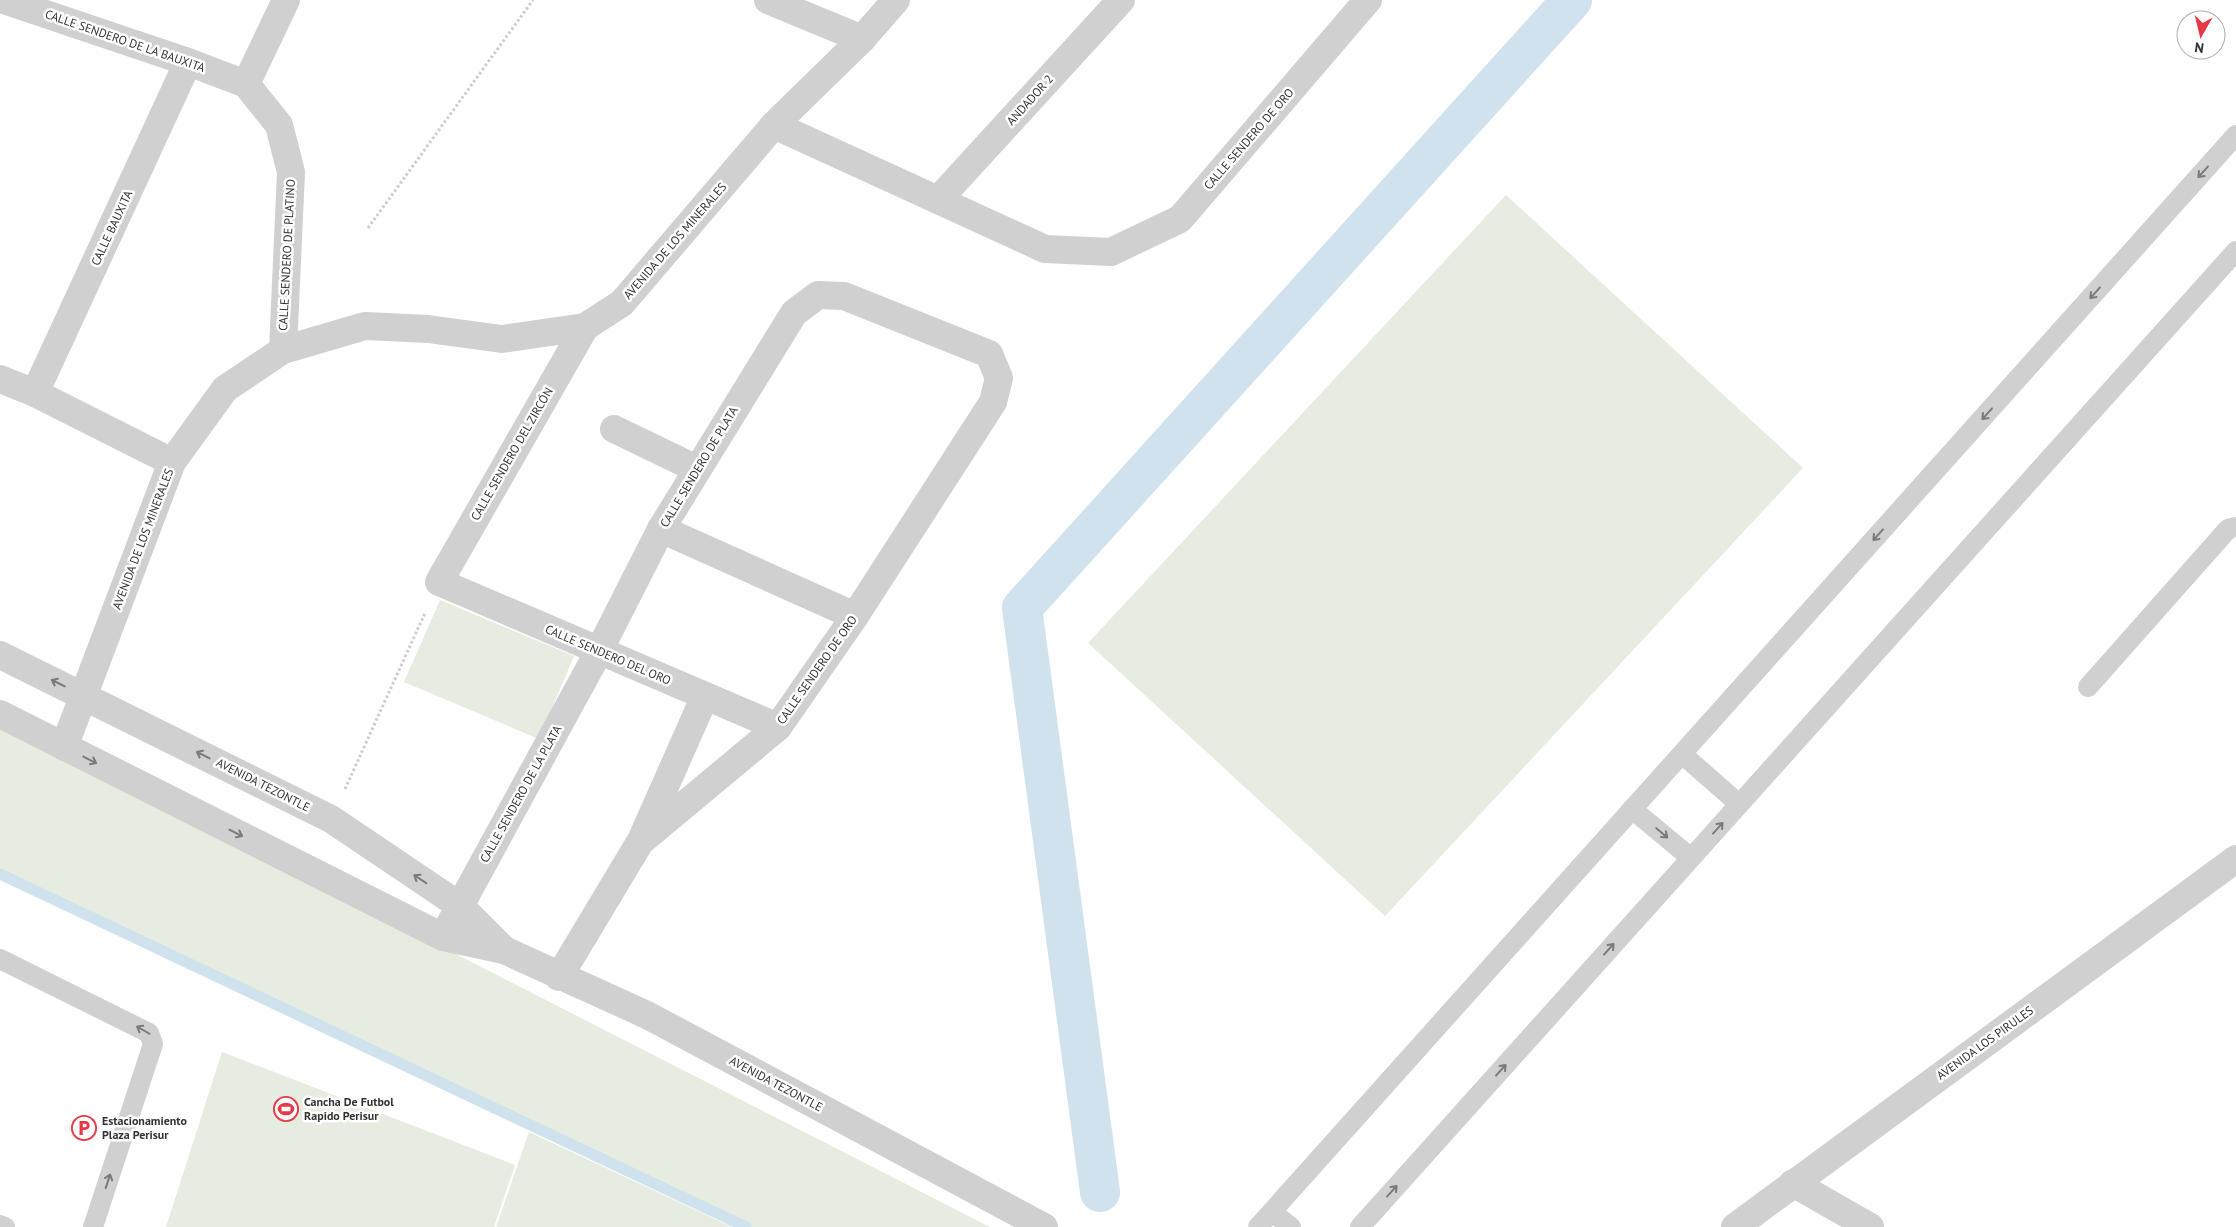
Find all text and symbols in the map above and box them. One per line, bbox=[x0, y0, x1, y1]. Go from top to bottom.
street label: CALLE SENDERO DE LA BAUXITA bbox=[43, 6, 207, 75]
north arrow bbox=[2176, 10, 2226, 60]
text: N bbox=[2193, 38, 2205, 57]
street label: ANDADOR 2 bbox=[1003, 71, 1056, 128]
street label: CALLE SENDERO DE ORO bbox=[1201, 85, 1297, 192]
one-way arrow bbox=[2198, 165, 2209, 178]
street label: CALLE SENDERO DE PLATINO bbox=[275, 179, 298, 331]
street label: AVENIDA DE LOS MINERALES bbox=[620, 179, 729, 302]
street label: CALLE BAUXITA bbox=[88, 188, 136, 268]
one-way arrow bbox=[2089, 286, 2101, 299]
street label: CALLE SENDERO DEL ZIRCÓN bbox=[467, 385, 556, 523]
street label: CALLE SENDERO DE PLATA bbox=[657, 404, 741, 530]
one-way arrow bbox=[1981, 407, 1993, 420]
street label: AVENIDA DE LOS MINERALES bbox=[109, 466, 176, 611]
one-way arrow bbox=[1873, 528, 1884, 541]
street label: CALLE SENDERO DE ORO bbox=[773, 612, 860, 727]
street label: CALLE SENDERO DEL ORO bbox=[543, 621, 673, 688]
one-way arrow bbox=[50, 678, 65, 688]
street label: CALLE SENDERO DE LA PLATA bbox=[477, 723, 565, 865]
one-way arrow bbox=[196, 750, 211, 759]
street label: AVENIDA TEZONTLE bbox=[214, 754, 313, 815]
one-way arrow bbox=[82, 756, 97, 765]
one-way arrow bbox=[1712, 821, 1724, 834]
one-way arrow bbox=[228, 828, 243, 838]
one-way arrow bbox=[1655, 828, 1668, 839]
one-way arrow bbox=[413, 874, 427, 884]
one-way arrow bbox=[1603, 942, 1615, 955]
street label: AVENIDA LOS PIRULES bbox=[1933, 1002, 2036, 1083]
one-way arrow bbox=[136, 1025, 150, 1035]
street label: AVENIDA TEZONTLE bbox=[727, 1053, 825, 1114]
one-way arrow bbox=[1495, 1063, 1506, 1076]
place label: Cancha De Futbol Rapido Perisur bbox=[304, 1094, 394, 1123]
sports icon: Cancha De Futbol Rapido Perisur bbox=[273, 1096, 299, 1122]
place label: Estacionamiento Plaza Perisur bbox=[102, 1113, 187, 1142]
parking icon: Estacionamiento Plaza Perisur bbox=[71, 1115, 97, 1141]
one-way arrow bbox=[104, 1173, 113, 1189]
one-way arrow bbox=[1386, 1184, 1398, 1197]

